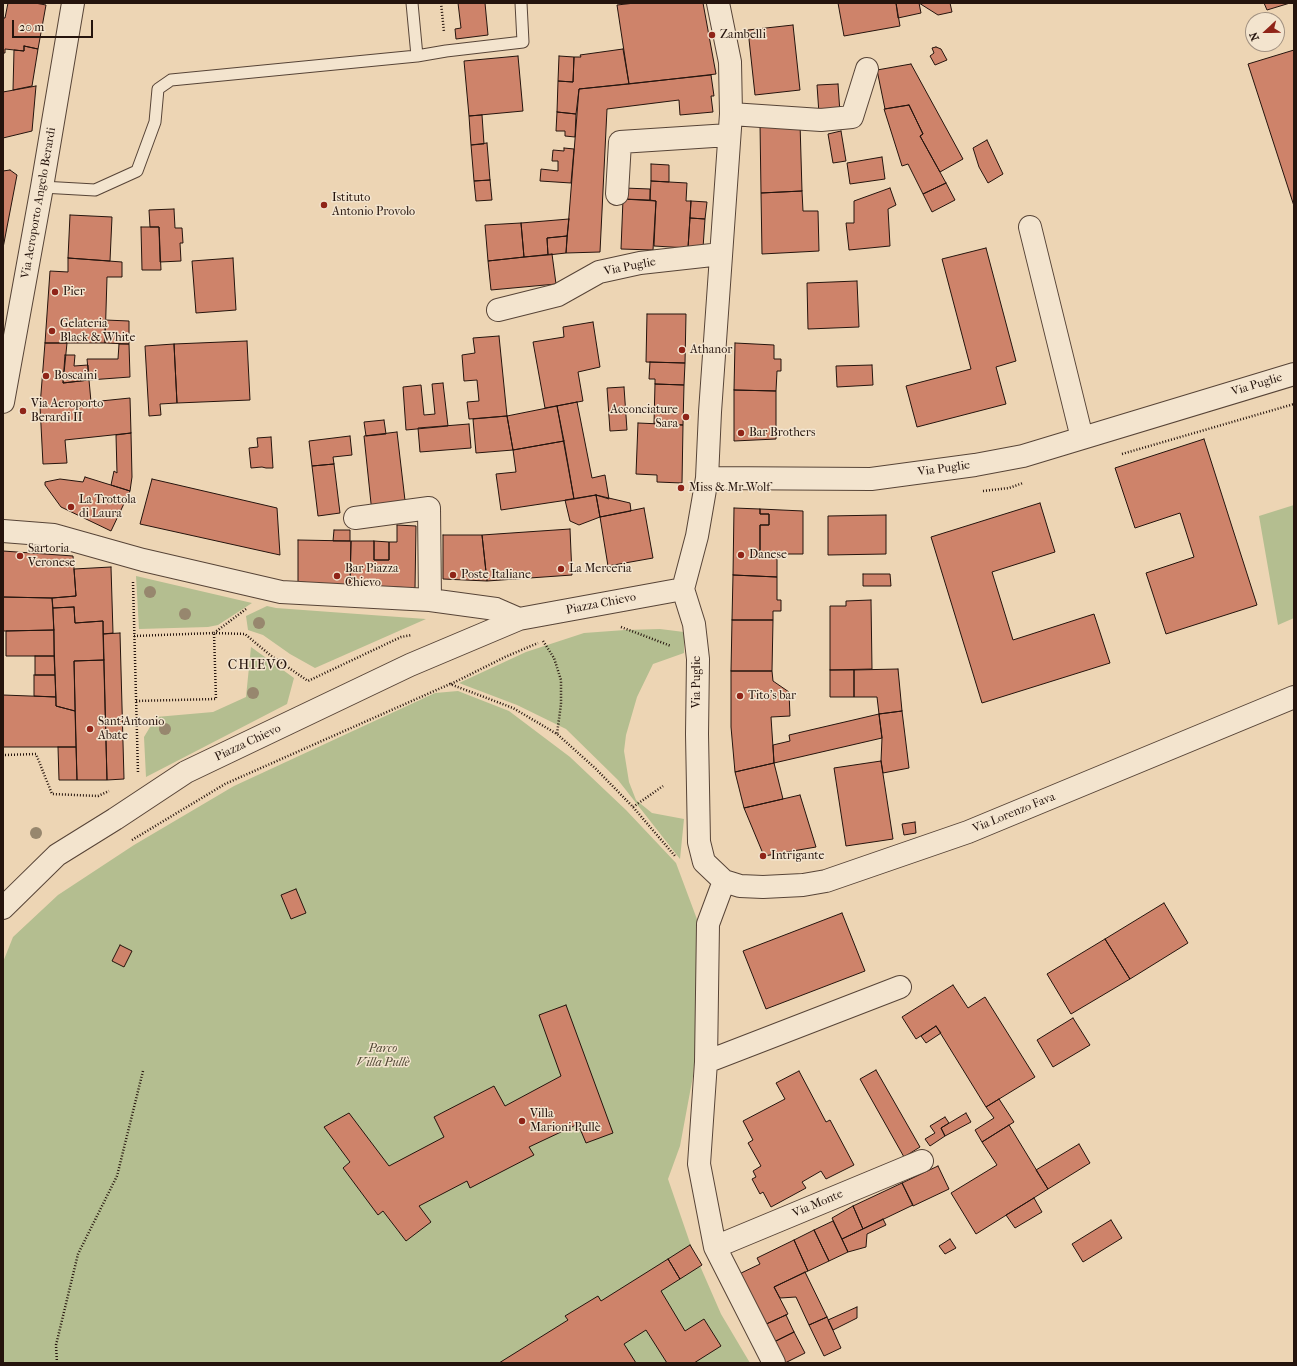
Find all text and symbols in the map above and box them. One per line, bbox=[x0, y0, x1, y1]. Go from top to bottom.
scale bar bbox=[14, 12, 95, 38]
north arrow bbox=[1245, 12, 1285, 52]
text: 20 m bbox=[19, 20, 44, 34]
place label: Zambelli bbox=[720, 28, 766, 42]
marker: Zambelli bbox=[707, 30, 717, 40]
text: N bbox=[1247, 30, 1262, 43]
street label: Via Aeroporto Angelo Berardi bbox=[19, 126, 59, 280]
place label: Istituto Antonio Provolo bbox=[332, 191, 415, 219]
marker: Istituto Antonio Provolo bbox=[319, 200, 329, 210]
street label: Via Puglie bbox=[603, 255, 657, 279]
place label: Pier bbox=[63, 285, 85, 299]
marker: Pier bbox=[50, 287, 60, 297]
place label: Gelateria Black & White bbox=[60, 317, 135, 345]
marker: Gelateria Black & White bbox=[47, 326, 57, 336]
place label: Athanor bbox=[690, 343, 732, 357]
marker: Athanor bbox=[677, 345, 687, 355]
place label: Boscaini bbox=[54, 369, 97, 383]
street label: Via Puglie bbox=[1230, 370, 1284, 400]
marker: Boscaini bbox=[41, 371, 51, 381]
place label: Via Aeroporto Berardi II bbox=[31, 397, 103, 425]
place label: Acconciature Sara bbox=[610, 403, 678, 431]
marker: Via Aeroporto Berardi II bbox=[18, 406, 28, 416]
marker: Acconciature Sara bbox=[681, 412, 691, 422]
place label: Bar Brothers bbox=[749, 426, 815, 440]
marker: Bar Brothers bbox=[736, 428, 746, 438]
street label: Via Puglie bbox=[917, 458, 971, 480]
place label: Miss & Mr Wolf bbox=[689, 481, 770, 495]
marker: Miss & Mr Wolf bbox=[676, 483, 686, 493]
place label: La Trottola di Laura bbox=[79, 493, 136, 521]
marker: La Trottola di Laura bbox=[66, 502, 76, 512]
place label: Sartoria Veronese bbox=[28, 542, 75, 570]
place label: Danese bbox=[749, 548, 787, 562]
marker: Danese bbox=[736, 550, 746, 560]
marker: Sartoria Veronese bbox=[15, 551, 25, 561]
place label: Bar Piazza Chievo bbox=[345, 562, 399, 590]
place label: La Merceria bbox=[569, 562, 632, 576]
marker: La Merceria bbox=[556, 564, 566, 574]
place label: Poste Italiane bbox=[461, 568, 531, 582]
marker: Poste Italiane bbox=[448, 570, 458, 580]
marker: Bar Piazza Chievo bbox=[332, 571, 342, 581]
street label: Piazza Chievo bbox=[565, 590, 637, 618]
street label: Via Puglie bbox=[690, 656, 704, 708]
district label: CHIEVO bbox=[228, 658, 288, 674]
place label: Tito's bar bbox=[748, 689, 796, 703]
marker: Tito's bar bbox=[735, 691, 745, 701]
place label: Sant'Antonio Abate bbox=[98, 715, 164, 743]
street label: Piazza Chievo bbox=[213, 721, 283, 765]
marker: Sant'Antonio Abate bbox=[85, 724, 95, 734]
street label: Via Lorenzo Fava bbox=[971, 790, 1057, 836]
place label: Intrigante bbox=[771, 849, 825, 863]
marker: Intrigante bbox=[758, 851, 768, 861]
park label: Parco Villa Pullè bbox=[357, 1042, 409, 1070]
place label: Villa Marioni Pullè bbox=[530, 1107, 601, 1135]
marker: Villa Marioni Pullè bbox=[517, 1116, 527, 1126]
street label: Via Monte bbox=[791, 1187, 845, 1221]

